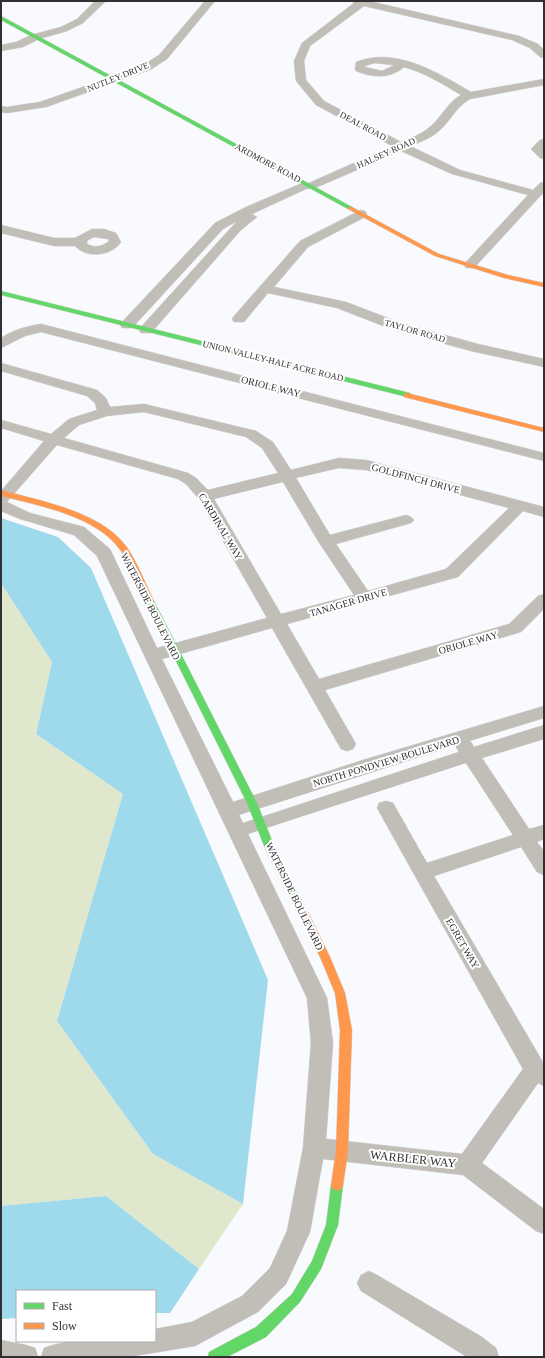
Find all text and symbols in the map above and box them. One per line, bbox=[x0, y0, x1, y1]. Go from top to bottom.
street label: NUTLEY DRIVE bbox=[86, 60, 151, 94]
street label: DEAL ROAD bbox=[338, 110, 388, 143]
street label: HALSEY ROAD bbox=[355, 135, 417, 170]
street label: ARDMORE ROAD bbox=[234, 142, 303, 185]
street label: TAYLOR ROAD bbox=[383, 318, 447, 345]
street label: UNION VALLEY-HALF ACRE ROAD bbox=[201, 339, 345, 384]
street label: ORIOLE WAY bbox=[240, 374, 302, 399]
street label: GOLDFINCH DRIVE bbox=[371, 461, 461, 496]
street label: CARDINAL WAY bbox=[196, 491, 245, 561]
street label: WATERSIDE BOULEVARD bbox=[119, 551, 182, 661]
street label: TANAGER DRIVE bbox=[308, 586, 388, 619]
street label: ORIOLE WAY bbox=[437, 629, 499, 656]
street label: NORTH PONDVIEW BOULEVARD bbox=[312, 734, 461, 789]
street label: WATERSIDE BOULEVARD bbox=[264, 841, 325, 952]
street label: EGRET WAY bbox=[444, 916, 481, 970]
street label: WARBLER WAY bbox=[369, 1148, 457, 1171]
legend bbox=[16, 1290, 156, 1342]
text: Fast bbox=[52, 1299, 73, 1313]
text: Slow bbox=[52, 1319, 77, 1333]

